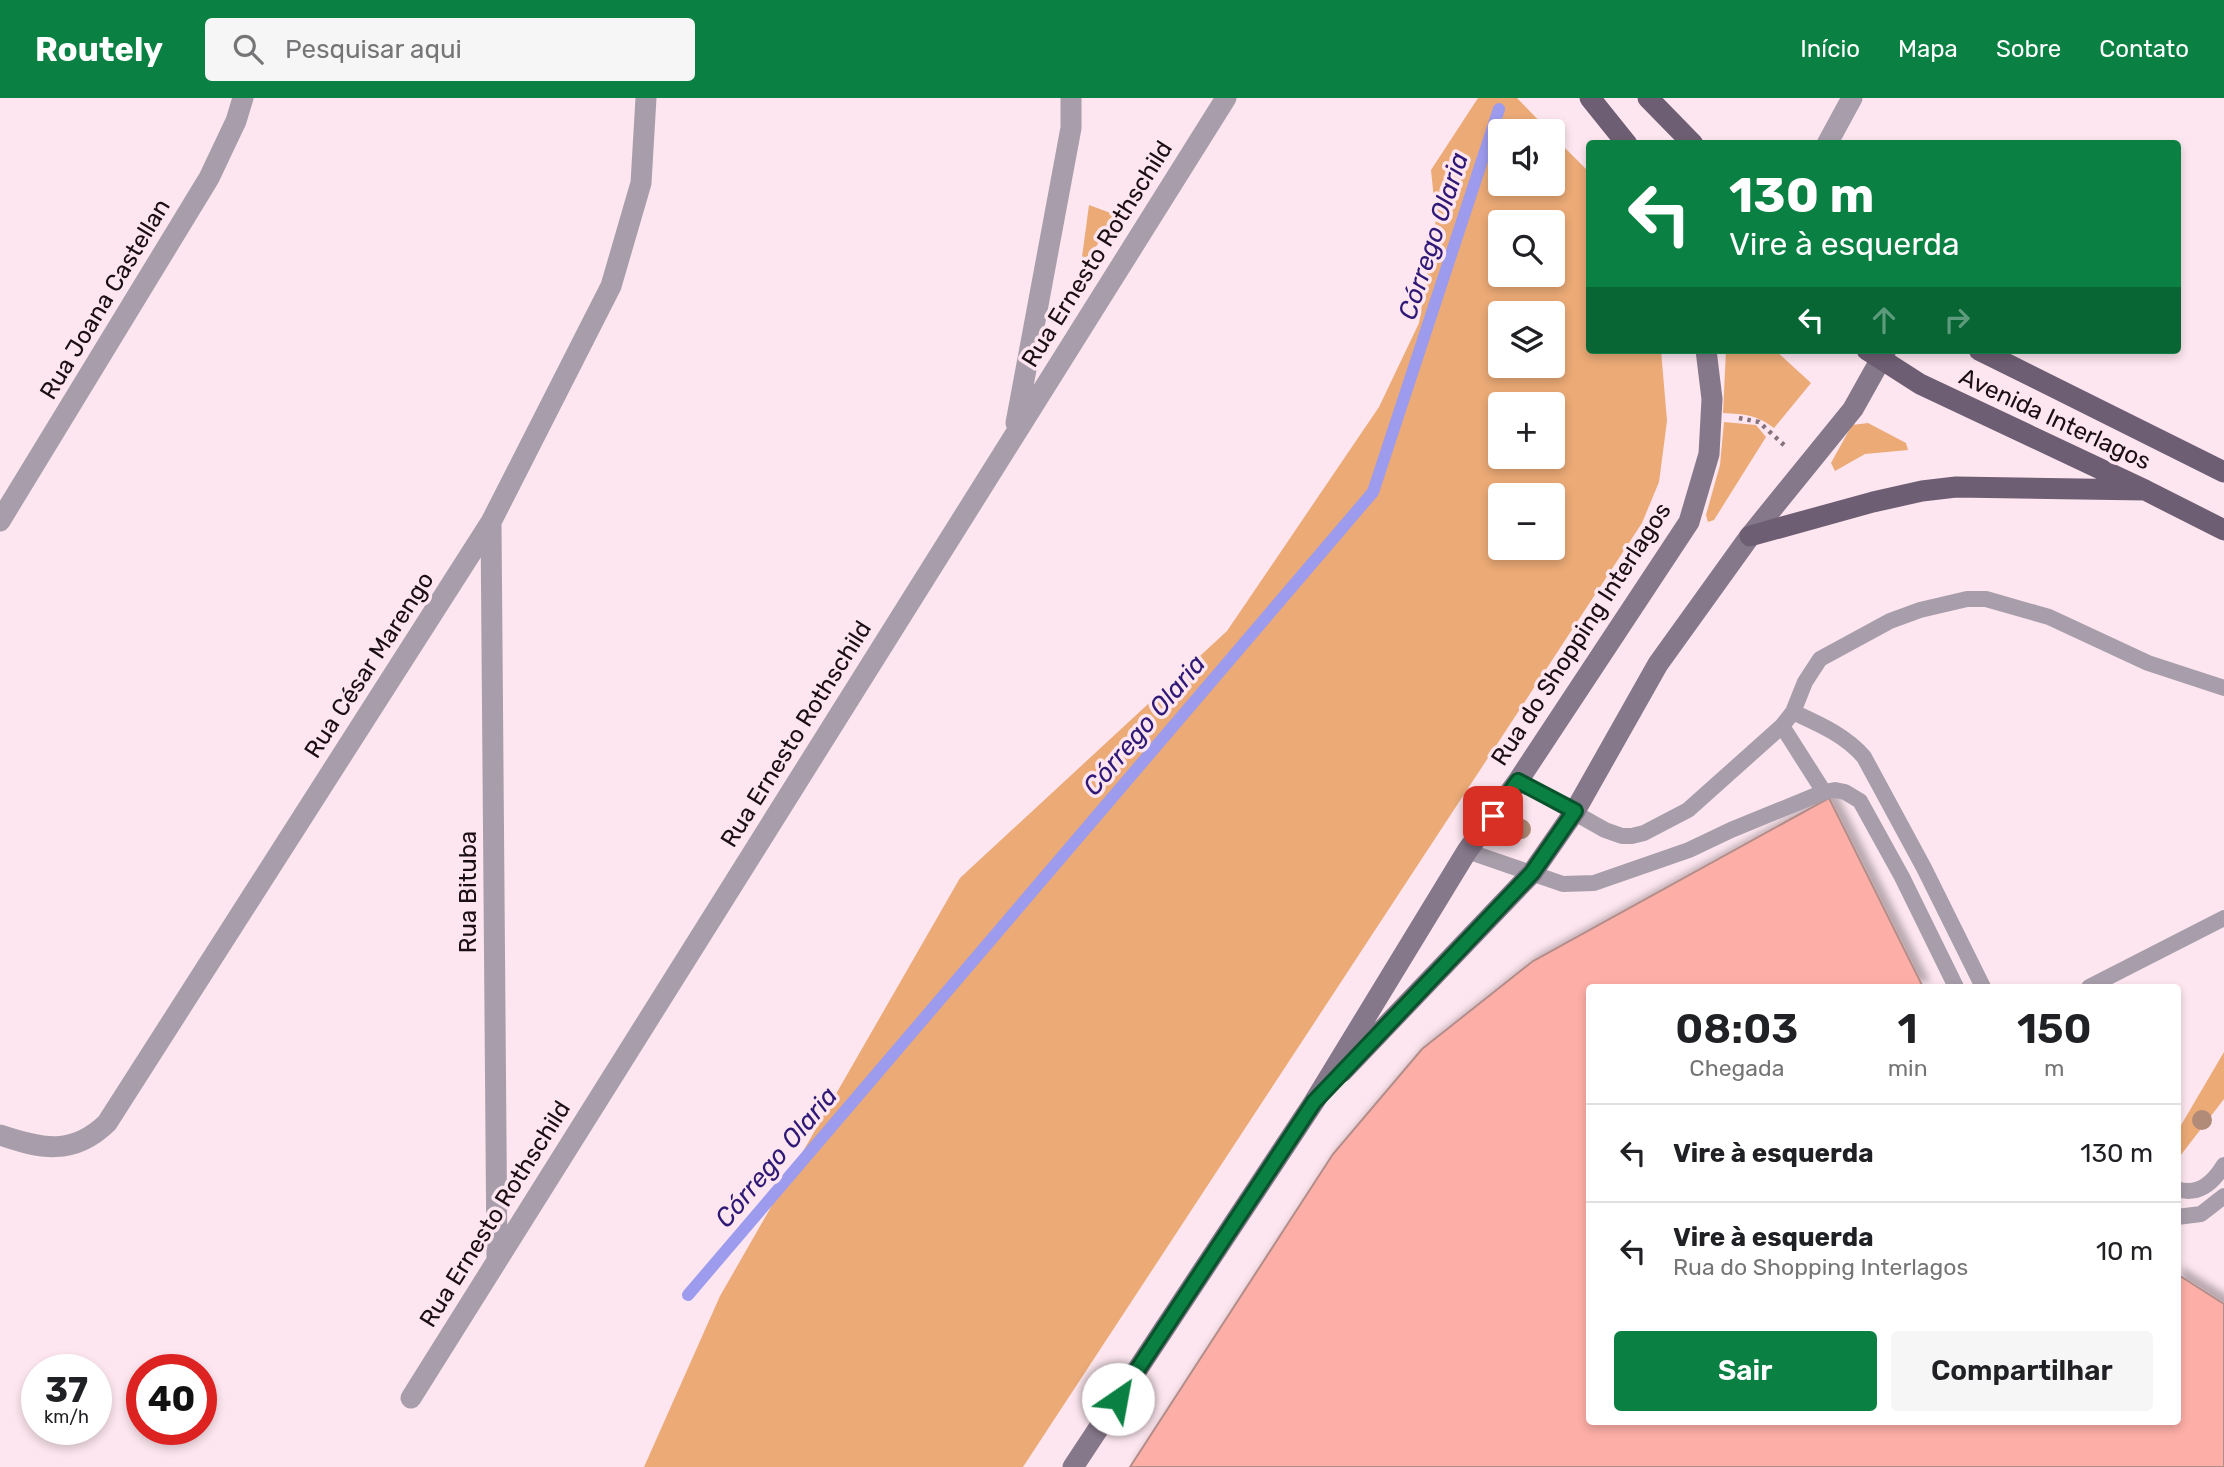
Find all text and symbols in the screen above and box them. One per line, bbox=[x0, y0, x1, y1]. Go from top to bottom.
search box bbox=[205, 18, 695, 81]
text: Routely bbox=[35, 30, 163, 69]
icon: search bbox=[229, 30, 267, 68]
text: Pesquisar aqui bbox=[285, 34, 462, 65]
text: Início bbox=[1800, 35, 1860, 63]
text: Mapa bbox=[1898, 35, 1958, 63]
text: Sobre bbox=[1996, 35, 2061, 63]
text: Contato bbox=[2099, 35, 2189, 63]
map controls bbox=[1488, 119, 1565, 560]
button: sound bbox=[1488, 119, 1565, 196]
street label: Rua Ernesto Rothschild bbox=[1016, 136, 1178, 372]
water label: Córrego Olaria bbox=[1392, 149, 1475, 324]
text: 130 m bbox=[1729, 166, 1874, 224]
icon: left bbox=[1614, 168, 1705, 259]
street label: Rua Joana Castellan bbox=[34, 194, 176, 404]
button: search bbox=[1488, 210, 1565, 287]
text: Vire à esquerda bbox=[1729, 225, 1960, 263]
button: layers bbox=[1488, 301, 1565, 378]
icon: left bbox=[1792, 301, 1830, 339]
icon: ahead bbox=[1865, 301, 1903, 339]
icon: right bbox=[1938, 301, 1976, 339]
street label: Avenida Interlagos bbox=[1955, 362, 2155, 476]
button: + bbox=[1488, 392, 1565, 469]
button: − bbox=[1488, 483, 1565, 560]
street label: Rua do Shopping Interlagos bbox=[1485, 497, 1677, 771]
street label: Rua César Marengo bbox=[298, 567, 440, 763]
street label: Rua Ernesto Rothschild bbox=[715, 616, 877, 852]
water label: Córrego Olaria bbox=[1077, 649, 1212, 802]
pin bbox=[1463, 786, 1523, 846]
icon: arrive bbox=[1474, 797, 1512, 835]
street label: Rua Bituba bbox=[454, 831, 482, 953]
text: 08:03 bbox=[1675, 1004, 1798, 1054]
text: 1 bbox=[1898, 1004, 1918, 1054]
text: 150 bbox=[2017, 1004, 2092, 1054]
text: Chegada bbox=[1689, 1054, 1784, 1082]
text: min bbox=[1888, 1054, 1928, 1082]
text: m bbox=[2044, 1054, 2065, 1082]
water label: Córrego Olaria bbox=[709, 1081, 844, 1234]
street label: Rua Ernesto Rothschild bbox=[414, 1096, 576, 1332]
icon: left bbox=[1614, 1134, 1652, 1172]
text: Vire à esquerda bbox=[1673, 1138, 1874, 1169]
text: 130 m bbox=[2080, 1138, 2153, 1169]
text: Vire à esquerda bbox=[1673, 1222, 1874, 1253]
icon: left bbox=[1614, 1232, 1652, 1270]
text: 10 m bbox=[2096, 1236, 2153, 1267]
text: Rua do Shopping Interlagos bbox=[1673, 1253, 1968, 1281]
button: Sair bbox=[1614, 1331, 1877, 1411]
button: Compartilhar bbox=[1891, 1331, 2153, 1411]
speed limit sign: 40 bbox=[126, 1354, 217, 1445]
position arrow bbox=[1081, 1362, 1155, 1436]
text: 37 bbox=[45, 1369, 88, 1411]
text: km/h bbox=[44, 1406, 89, 1428]

